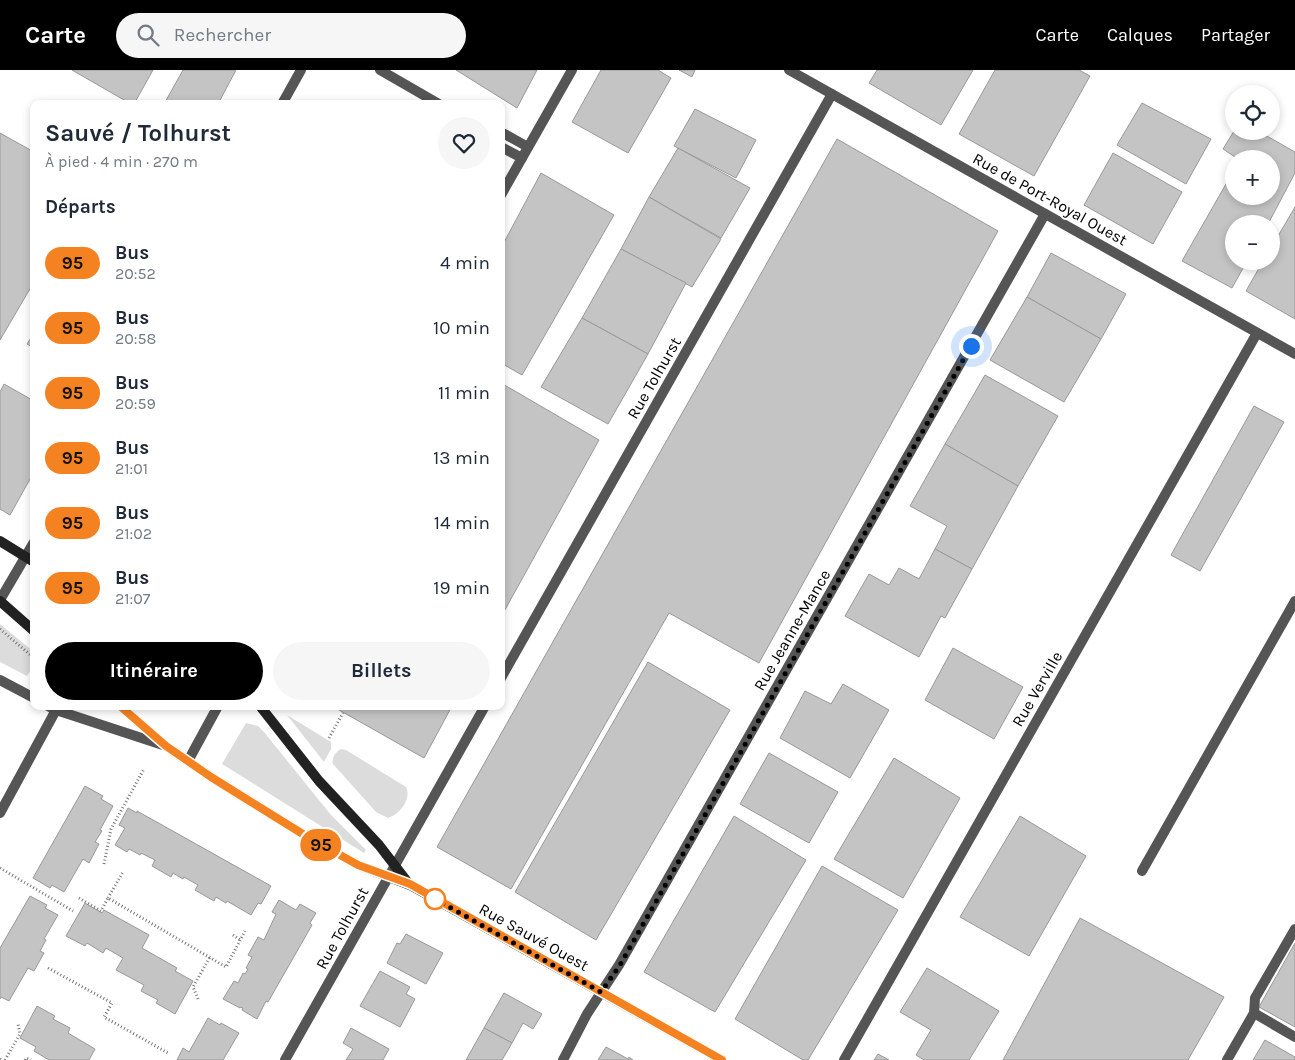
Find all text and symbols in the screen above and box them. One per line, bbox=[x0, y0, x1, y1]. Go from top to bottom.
search box bbox=[116, 13, 466, 58]
text: Carte bbox=[25, 21, 86, 49]
icon: search bbox=[134, 21, 162, 49]
text: Rechercher bbox=[174, 24, 271, 46]
text: Carte bbox=[1035, 24, 1079, 46]
text: Calques bbox=[1107, 24, 1173, 46]
text: Partager bbox=[1201, 24, 1270, 46]
map controls bbox=[1225, 85, 1280, 270]
button: locate bbox=[1225, 85, 1280, 140]
button: heart bbox=[438, 117, 490, 169]
text: Sauvé / Tolhurst bbox=[45, 119, 231, 147]
street label: Rue de Port-Royal Ouest bbox=[969, 149, 1131, 249]
button: + bbox=[1225, 150, 1280, 205]
text: À pied · 4 min · 270 m bbox=[45, 152, 198, 171]
text: Départs bbox=[45, 196, 116, 218]
button: − bbox=[1225, 215, 1280, 270]
text: Bus bbox=[115, 242, 149, 264]
text: 95 bbox=[62, 252, 83, 274]
text: 4 min bbox=[440, 252, 490, 274]
text: 20:52 bbox=[115, 264, 156, 283]
text: Bus bbox=[115, 307, 149, 329]
text: 95 bbox=[62, 317, 83, 339]
text: 10 min bbox=[433, 317, 490, 339]
text: 20:58 bbox=[115, 329, 156, 348]
street label: Rue Tolhurst bbox=[623, 334, 685, 422]
your location bbox=[959, 334, 984, 359]
text: Bus bbox=[115, 372, 149, 394]
text: 95 bbox=[62, 382, 83, 404]
text: 11 min bbox=[438, 382, 490, 404]
text: 20:59 bbox=[115, 394, 156, 413]
text: Bus bbox=[115, 437, 149, 459]
text: 95 bbox=[62, 447, 83, 469]
text: 13 min bbox=[433, 447, 490, 469]
text: 21:01 bbox=[115, 459, 148, 478]
text: Bus bbox=[115, 502, 149, 524]
text: 95 bbox=[62, 512, 83, 534]
text: 14 min bbox=[434, 512, 490, 534]
text: 21:02 bbox=[115, 524, 152, 543]
street label: Rue Jeanne-Mance bbox=[750, 566, 834, 694]
text: Bus bbox=[115, 567, 149, 589]
text: 95 bbox=[62, 577, 83, 599]
text: 19 min bbox=[433, 577, 490, 599]
text: 21:07 bbox=[115, 589, 150, 608]
button: Itinéraire bbox=[45, 642, 263, 700]
button: Billets bbox=[273, 642, 490, 700]
street label: Rue Verville bbox=[1008, 648, 1066, 730]
line badge: 95 bbox=[298, 829, 344, 861]
text: 95 bbox=[310, 834, 332, 856]
street label: Rue Tolhurst bbox=[312, 884, 372, 972]
unlabelled marker bbox=[424, 888, 446, 910]
street label: Rue Sauvé Ouest bbox=[476, 899, 592, 975]

